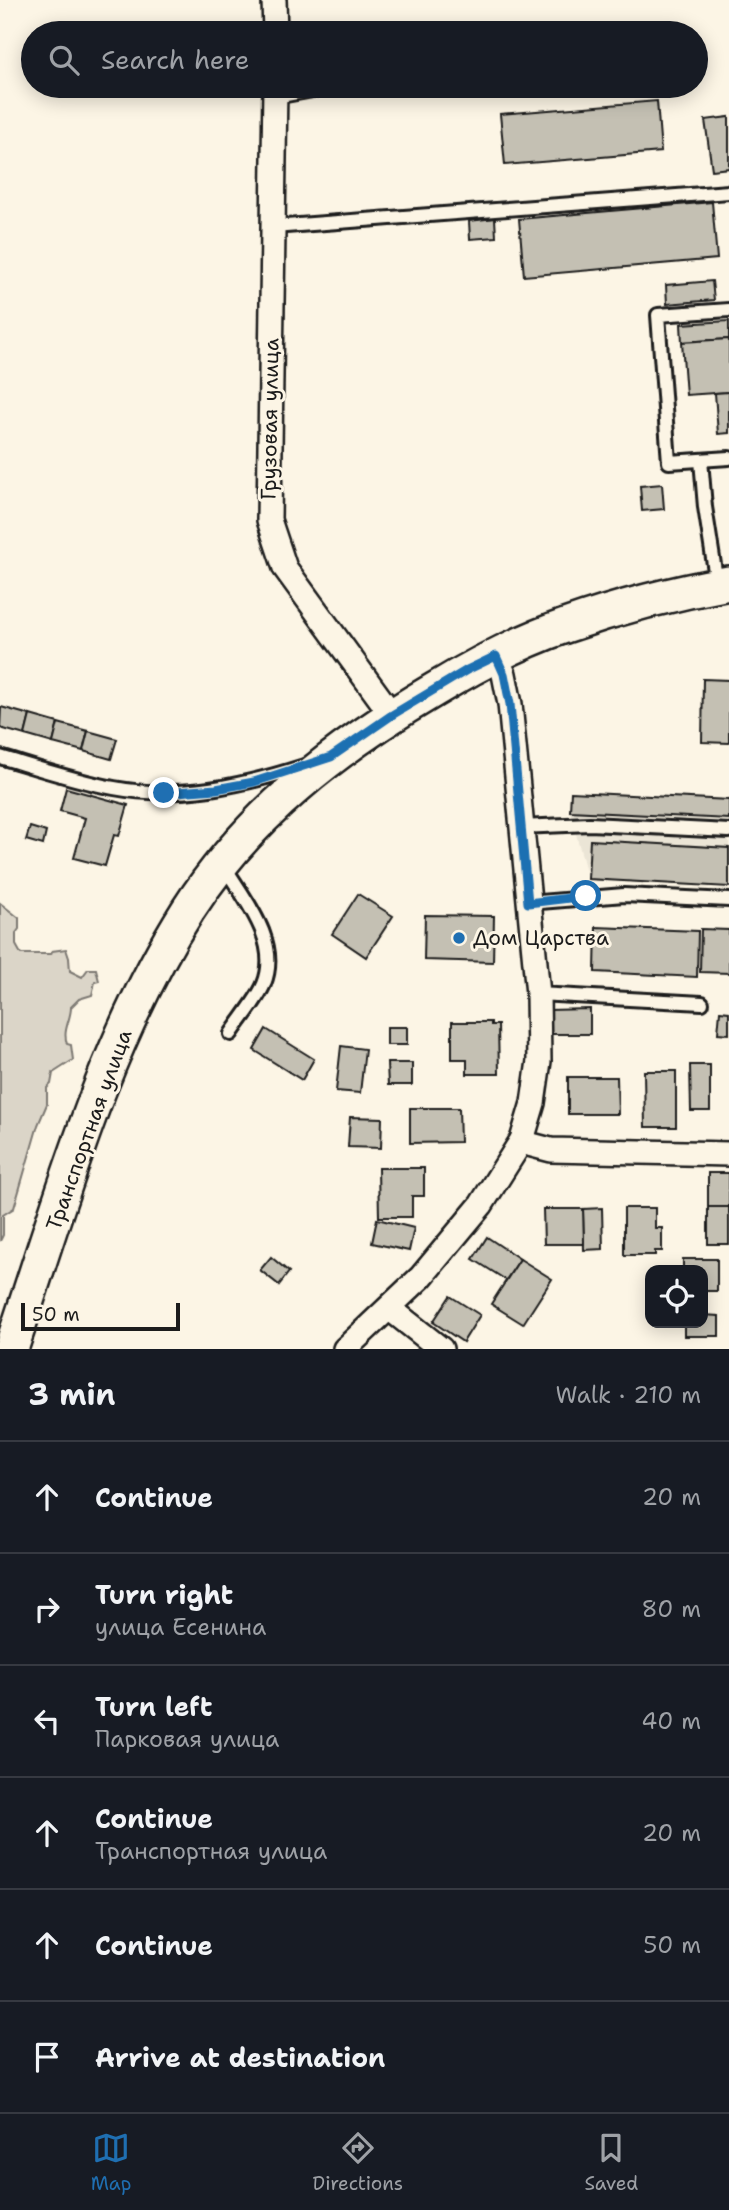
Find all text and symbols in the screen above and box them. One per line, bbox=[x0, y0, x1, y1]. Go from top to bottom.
search box bbox=[21, 21, 708, 98]
icon: search bbox=[45, 41, 83, 79]
text: Search here bbox=[101, 42, 250, 77]
street label: Грузовая улица bbox=[255, 338, 285, 500]
route end bbox=[148, 777, 179, 808]
route start bbox=[570, 880, 601, 911]
place label: Дом Царства bbox=[473, 924, 609, 952]
marker: Дом Царства bbox=[451, 930, 467, 946]
street label: Транспортная улица bbox=[40, 1026, 138, 1234]
map controls bbox=[645, 1265, 708, 1328]
button: locate bbox=[645, 1265, 708, 1328]
scale bar bbox=[21, 1300, 180, 1332]
text: 50 m bbox=[32, 1302, 80, 1327]
text: 3 min bbox=[28, 1374, 115, 1415]
text: Walk · 210 m bbox=[556, 1380, 701, 1410]
icon: ahead bbox=[28, 1478, 66, 1516]
text: Continue bbox=[95, 1480, 213, 1515]
text: 20 m bbox=[642, 1482, 701, 1512]
text: Turn right bbox=[95, 1577, 233, 1612]
icon: right bbox=[28, 1590, 66, 1628]
text: 80 m bbox=[642, 1594, 701, 1624]
text: улица Есенина bbox=[95, 1612, 266, 1642]
text: Turn left bbox=[95, 1689, 212, 1724]
icon: left bbox=[28, 1702, 66, 1740]
text: 40 m bbox=[641, 1706, 701, 1736]
text: Парковая улица bbox=[95, 1724, 279, 1754]
text: Continue bbox=[95, 1801, 213, 1836]
icon: ahead bbox=[28, 1814, 66, 1852]
text: 20 m bbox=[642, 1818, 701, 1848]
text: Транспортная улица bbox=[95, 1836, 327, 1866]
icon: ahead bbox=[28, 1926, 66, 1964]
text: Continue bbox=[95, 1928, 213, 1963]
text: 50 m bbox=[643, 1930, 701, 1960]
icon: arrive bbox=[28, 2038, 66, 2076]
text: Arrive at destination bbox=[95, 2040, 385, 2075]
tab: Map bbox=[91, 2129, 131, 2196]
tab: Directions bbox=[313, 2129, 403, 2196]
tab: Saved bbox=[584, 2129, 638, 2196]

